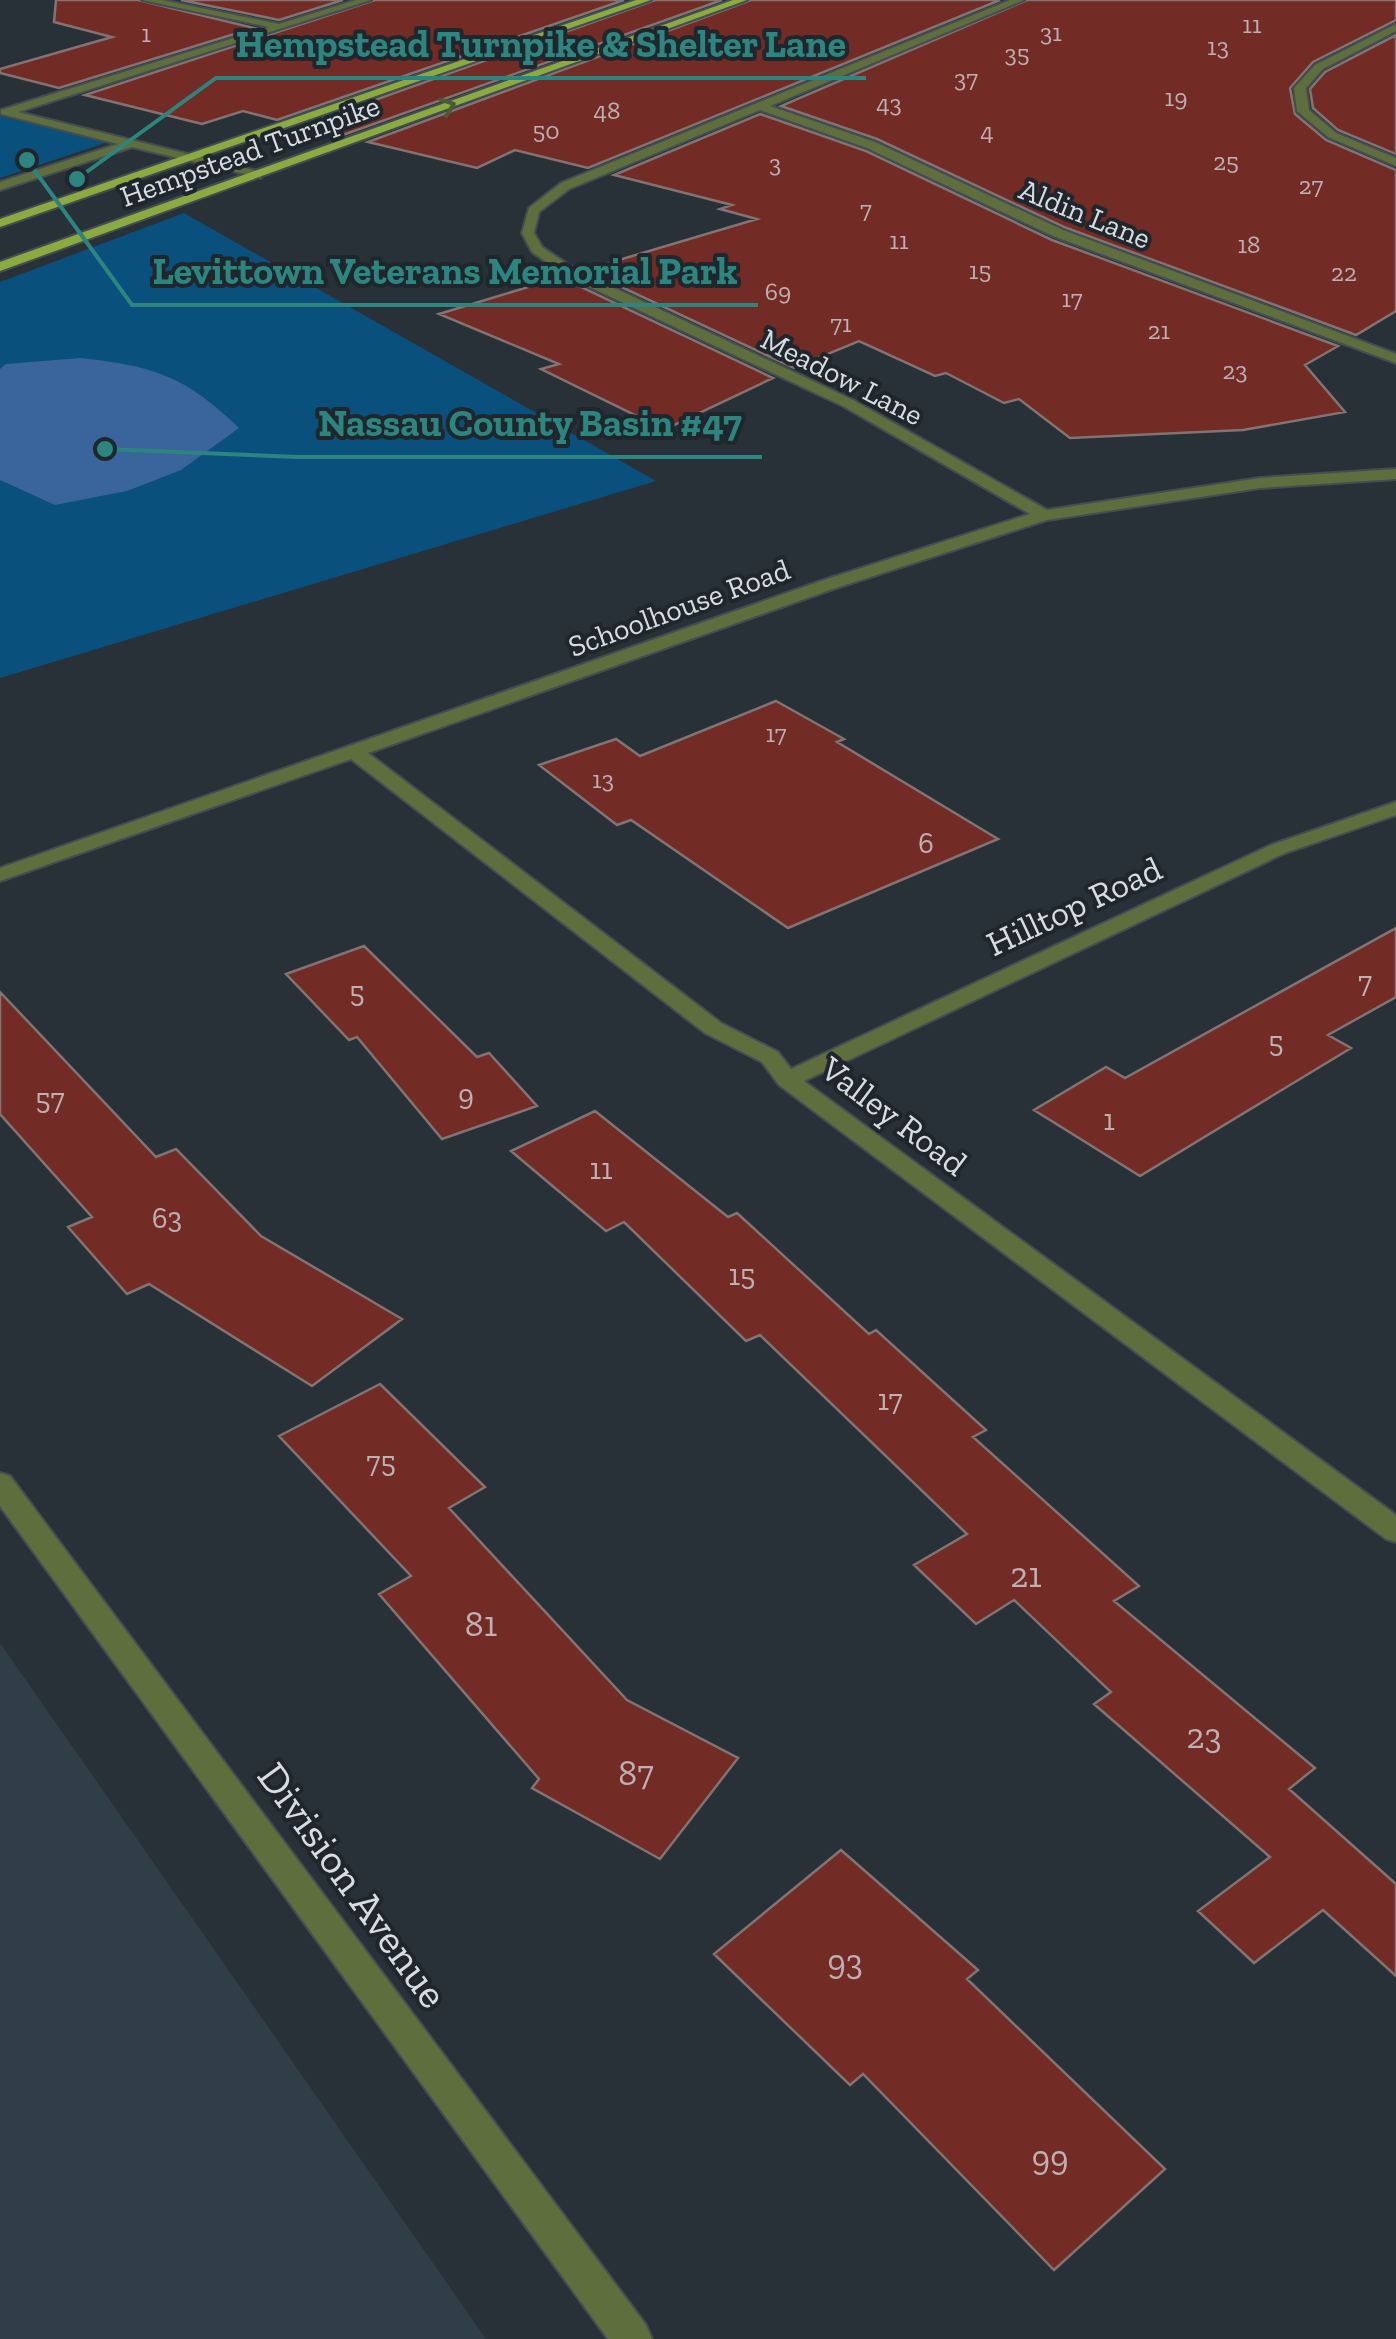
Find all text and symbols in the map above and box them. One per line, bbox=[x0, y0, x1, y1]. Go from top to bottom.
house number: 11 bbox=[1242, 9, 1262, 39]
callout: Hempstead Turnpike & Shelter Lane bbox=[216, 10, 866, 78]
house number: 31 bbox=[1040, 17, 1062, 47]
house number: 1 bbox=[141, 18, 151, 48]
text: Hempstead Turnpike & Shelter Lane bbox=[236, 21, 846, 67]
house number: 13 bbox=[1207, 31, 1229, 61]
house number: 35 bbox=[1004, 38, 1030, 68]
house number: 37 bbox=[954, 63, 978, 93]
house number: 19 bbox=[1165, 82, 1187, 112]
street label: Hempstead Turnpike bbox=[115, 87, 385, 215]
house number: 43 bbox=[876, 88, 902, 118]
house number: 48 bbox=[594, 95, 620, 125]
one-way arrow bbox=[438, 97, 455, 118]
house number: 50 bbox=[532, 115, 560, 145]
house number: 4 bbox=[980, 116, 994, 146]
house number: 25 bbox=[1213, 146, 1239, 176]
house number: 3 bbox=[769, 148, 781, 178]
house number: 27 bbox=[1299, 170, 1324, 200]
street label: Aldin Lane bbox=[1014, 171, 1156, 257]
house number: 7 bbox=[860, 194, 872, 224]
house number: 11 bbox=[889, 225, 909, 255]
house number: 18 bbox=[1237, 229, 1261, 259]
callout: Levittown Veterans Memorial Park bbox=[132, 237, 758, 305]
text: Levittown Veterans Memorial Park bbox=[153, 248, 737, 294]
house number: 15 bbox=[969, 255, 991, 285]
house number: 22 bbox=[1331, 257, 1357, 287]
house number: 69 bbox=[765, 276, 791, 306]
house number: 17 bbox=[1062, 283, 1083, 313]
house number: 71 bbox=[830, 308, 852, 338]
house number: 21 bbox=[1148, 315, 1171, 345]
street label: Meadow Lane bbox=[755, 321, 929, 433]
house number: 23 bbox=[1222, 355, 1248, 385]
callout: Nassau County Basin #47 bbox=[298, 389, 762, 457]
text: Nassau County Basin #47 bbox=[318, 400, 742, 446]
street label: Schoolhouse Road bbox=[563, 551, 795, 665]
house number: 17 bbox=[766, 718, 787, 748]
house number: 13 bbox=[592, 764, 614, 794]
house number: 6 bbox=[918, 825, 934, 861]
street label: Hilltop Road bbox=[980, 847, 1168, 965]
house number: 7 bbox=[1358, 964, 1372, 1000]
house number: 5 bbox=[349, 974, 365, 1010]
house number: 5 bbox=[1268, 1024, 1284, 1060]
street label: Valley Road bbox=[812, 1047, 975, 1185]
house number: 9 bbox=[458, 1077, 474, 1113]
house number: 57 bbox=[35, 1081, 65, 1117]
house number: 1 bbox=[1103, 1102, 1115, 1138]
house number: 11 bbox=[589, 1151, 613, 1187]
house number: 63 bbox=[152, 1200, 182, 1236]
house number: 15 bbox=[729, 1257, 755, 1293]
house number: 17 bbox=[877, 1382, 903, 1418]
house number: 75 bbox=[366, 1444, 396, 1480]
house number: 21 bbox=[1010, 1554, 1042, 1596]
house number: 81 bbox=[465, 1603, 497, 1645]
house number: 23 bbox=[1186, 1715, 1222, 1757]
street label: Division Avenue bbox=[247, 1752, 459, 2018]
house number: 87 bbox=[618, 1752, 654, 1794]
house number: 93 bbox=[827, 1941, 863, 1983]
house number: 99 bbox=[1031, 2137, 1069, 2179]

